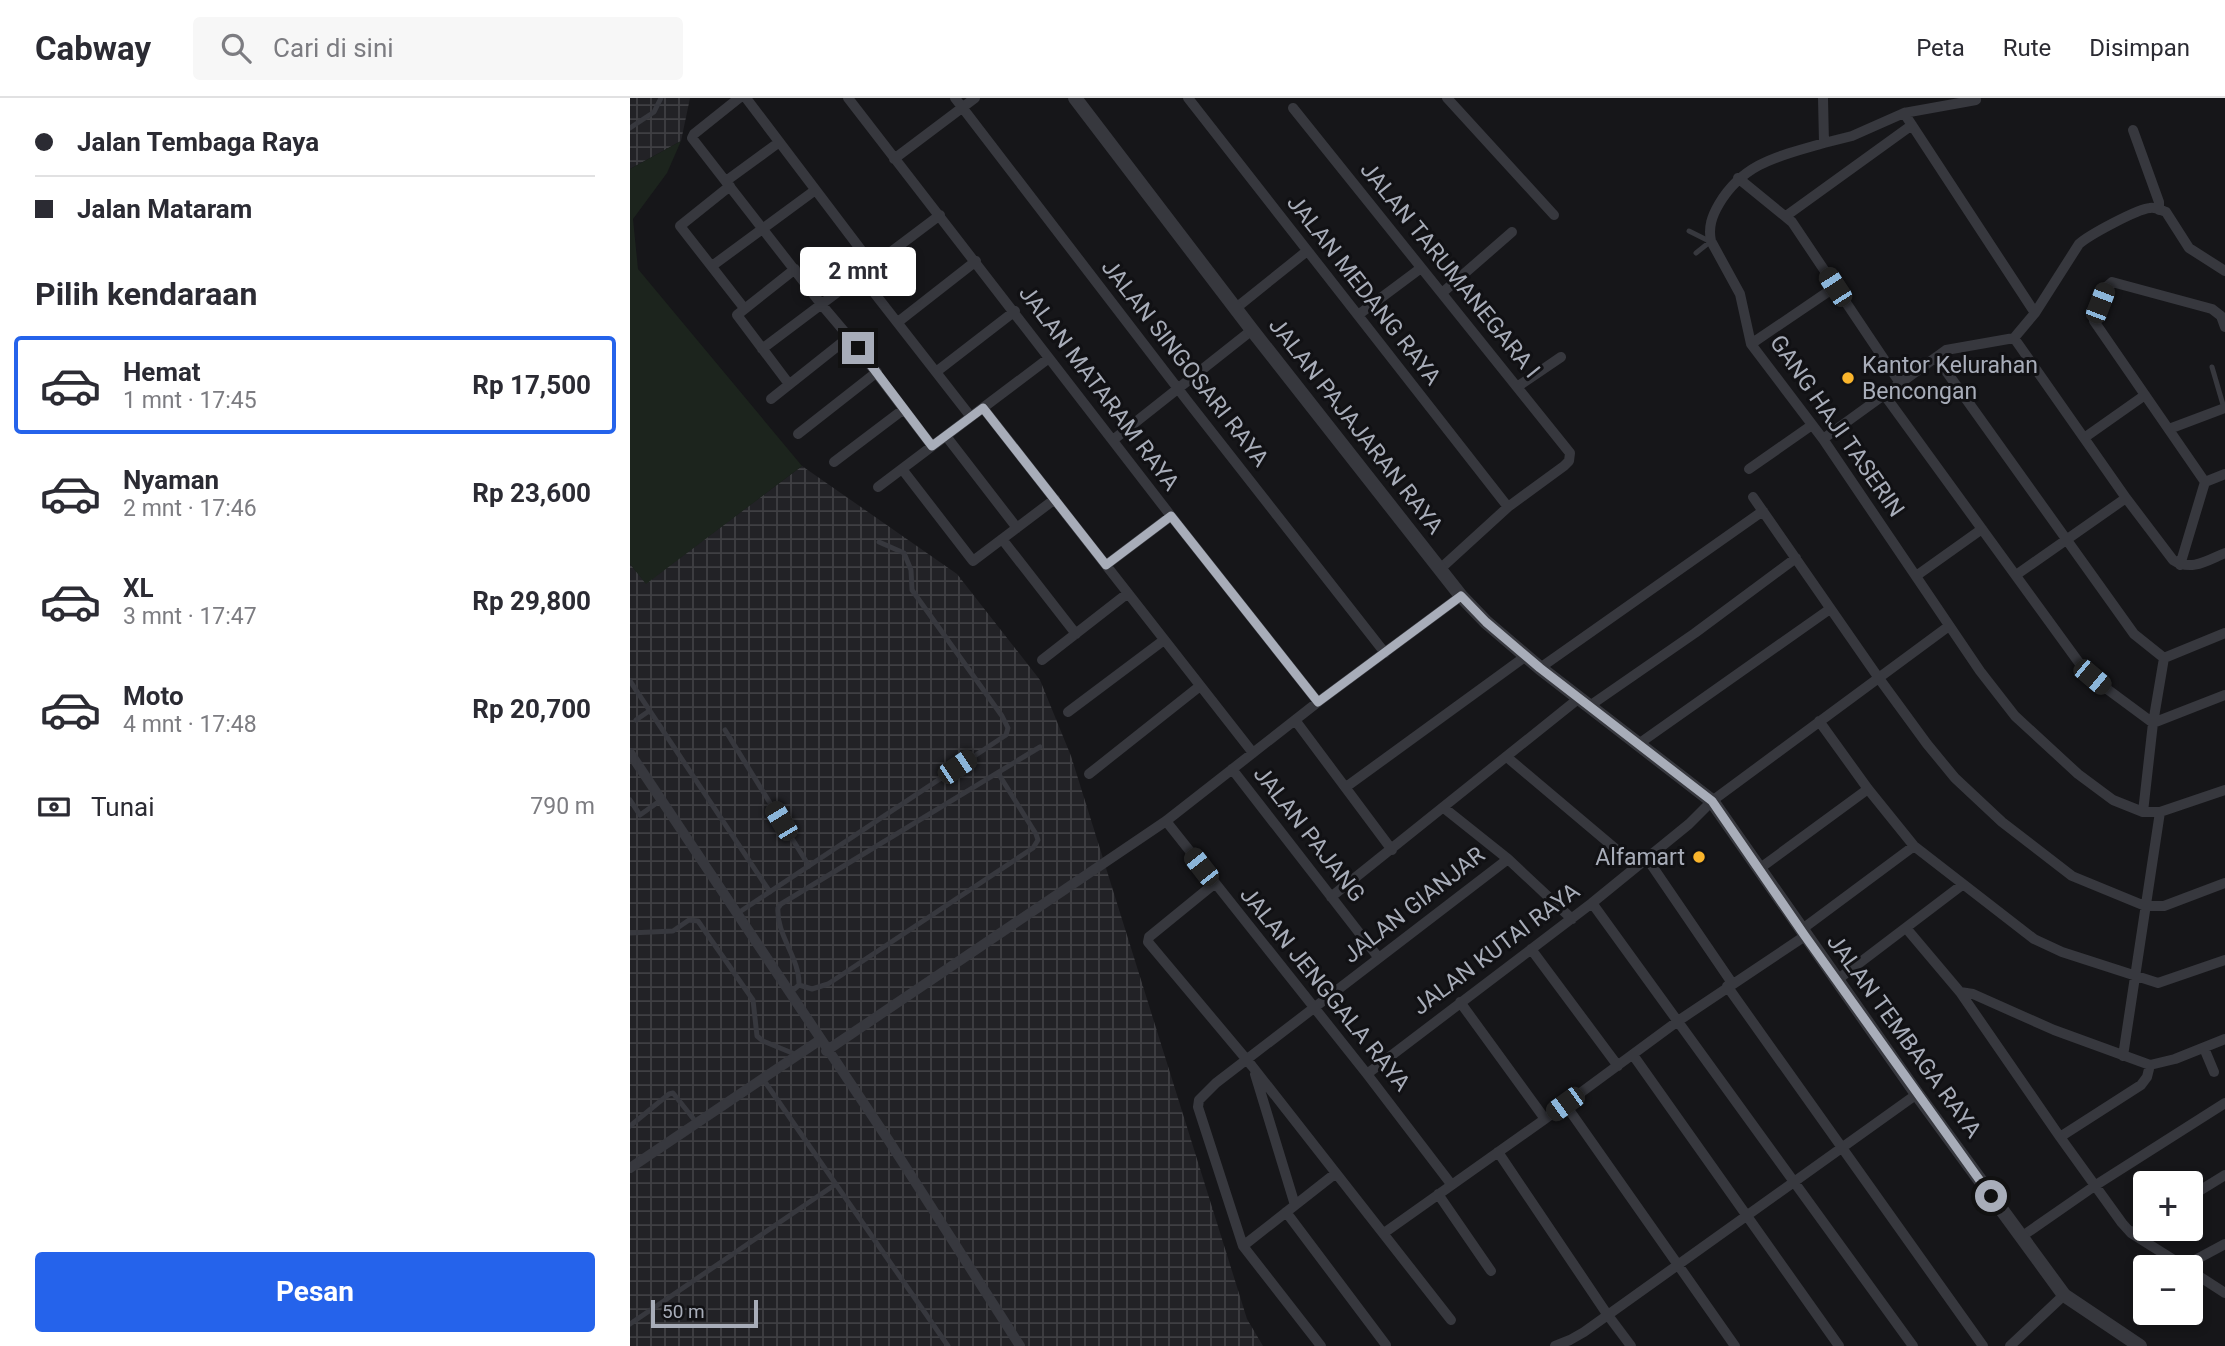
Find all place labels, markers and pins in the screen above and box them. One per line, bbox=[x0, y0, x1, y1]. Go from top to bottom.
place label: Kantor Kelurahan Bencongan bbox=[1862, 352, 2038, 405]
marker: Kantor Kelurahan Bencongan bbox=[1840, 370, 1856, 386]
place label: Alfamart bbox=[1595, 844, 1685, 871]
marker: Alfamart bbox=[1691, 849, 1707, 865]

